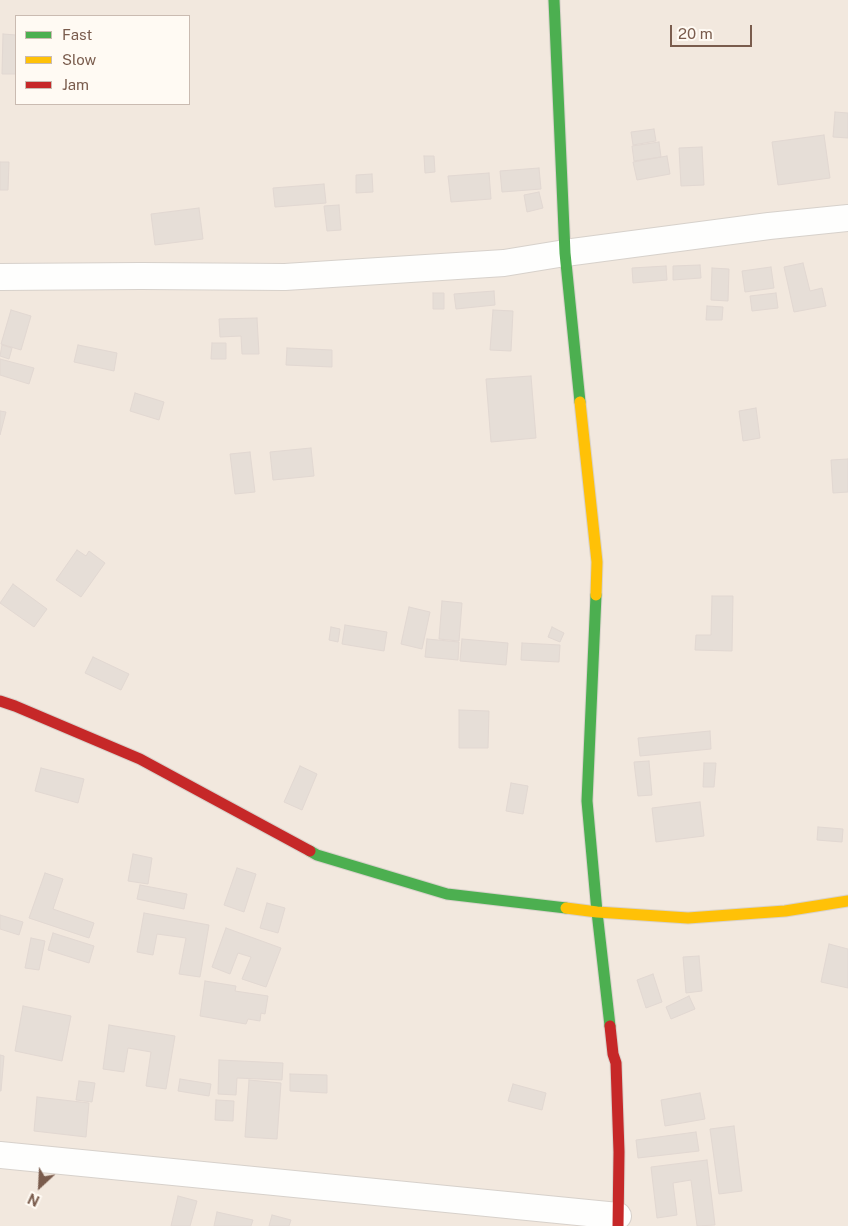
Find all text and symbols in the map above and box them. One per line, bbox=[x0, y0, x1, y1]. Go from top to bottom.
legend bbox=[15, 15, 190, 105]
scale bar bbox=[673, 15, 756, 47]
text: 20 m bbox=[678, 25, 713, 42]
text: Fast bbox=[62, 26, 92, 43]
text: Slow bbox=[62, 51, 96, 68]
text: Jam bbox=[62, 76, 89, 93]
north arrow bbox=[15, 1161, 65, 1211]
text: N bbox=[25, 1190, 42, 1209]

